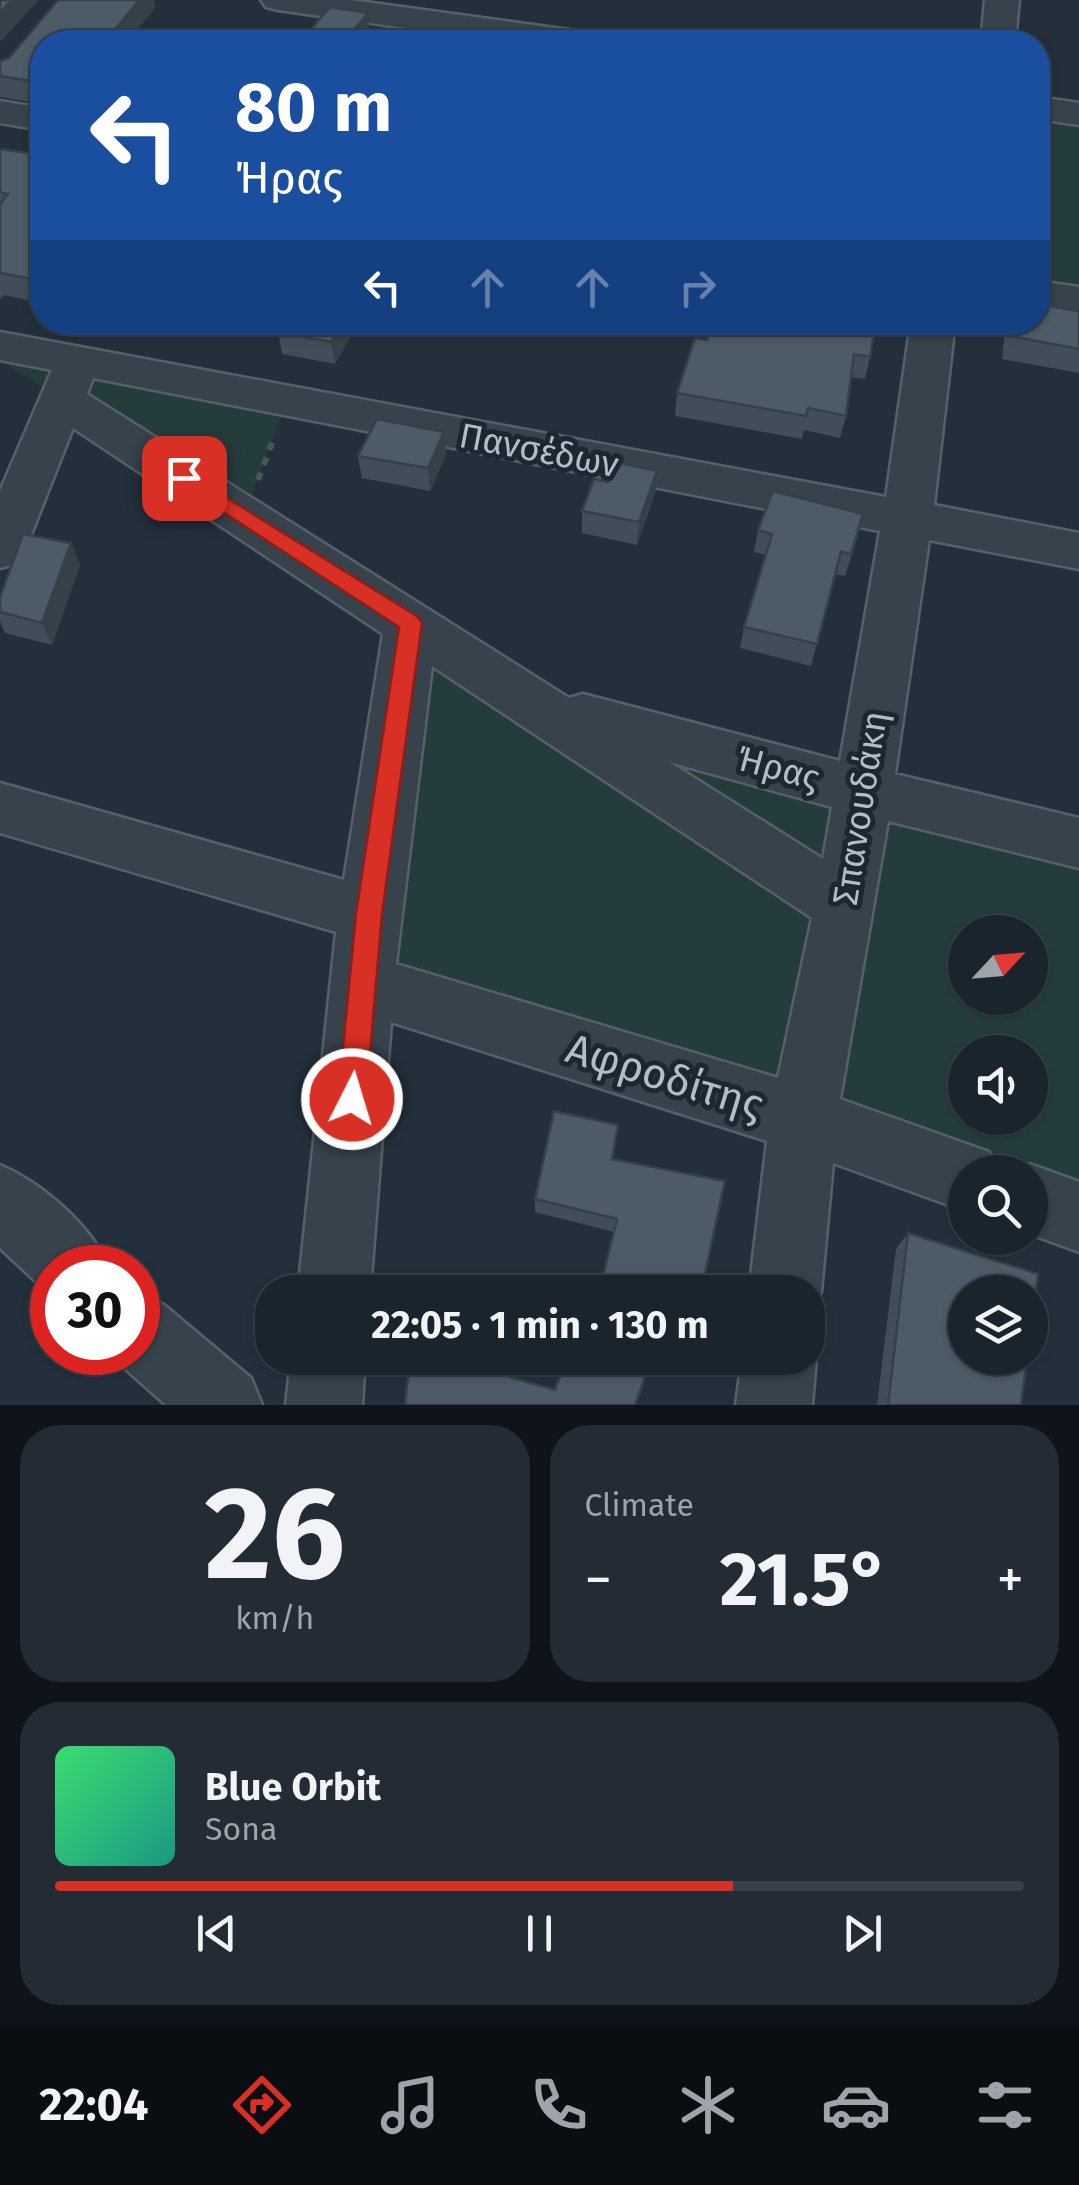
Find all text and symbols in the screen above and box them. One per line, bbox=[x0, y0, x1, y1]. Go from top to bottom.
text: 80 m bbox=[235, 66, 392, 150]
icon: left bbox=[70, 70, 200, 200]
text: Ήρας bbox=[235, 151, 343, 205]
icon: left bbox=[355, 260, 410, 315]
icon: ahead bbox=[460, 260, 515, 315]
icon: ahead bbox=[565, 260, 620, 315]
icon: right bbox=[670, 260, 725, 315]
street label: Πανσέδων bbox=[456, 414, 622, 486]
pin bbox=[142, 436, 227, 521]
icon: arrive bbox=[157, 451, 212, 506]
street label: Σπανουδάκη bbox=[824, 708, 896, 908]
street label: Ήρας bbox=[732, 737, 824, 799]
north arrow bbox=[948, 915, 1048, 1015]
map controls bbox=[948, 915, 1048, 1375]
street label: Αφροδίτης bbox=[560, 1023, 769, 1131]
button: sound bbox=[948, 1035, 1048, 1135]
position arrow bbox=[300, 1047, 404, 1151]
button: search bbox=[948, 1155, 1048, 1255]
speed limit sign: 30 bbox=[30, 1245, 160, 1375]
button: layers bbox=[948, 1275, 1048, 1375]
text: 22:05 · 1 min · 130 m bbox=[371, 1302, 709, 1348]
text: 26 bbox=[204, 1456, 345, 1612]
text: Climate bbox=[585, 1486, 694, 1524]
text: 21.5° bbox=[720, 1535, 889, 1625]
text: − bbox=[585, 1547, 612, 1613]
text: + bbox=[997, 1547, 1024, 1613]
text: km/h bbox=[235, 1599, 314, 1637]
text: Blue Orbit bbox=[205, 1764, 381, 1810]
text: Sona bbox=[205, 1810, 277, 1848]
icon: previous bbox=[189, 1906, 244, 1961]
icon: pause bbox=[512, 1906, 567, 1961]
icon: next bbox=[835, 1906, 890, 1961]
icon: directions bbox=[227, 2070, 297, 2140]
icon: music bbox=[375, 2070, 445, 2140]
icon: phone bbox=[524, 2070, 594, 2140]
icon: climate bbox=[673, 2070, 743, 2140]
icon: car bbox=[821, 2070, 891, 2140]
icon: filters bbox=[970, 2070, 1040, 2140]
text: 22:04 bbox=[39, 2078, 148, 2132]

